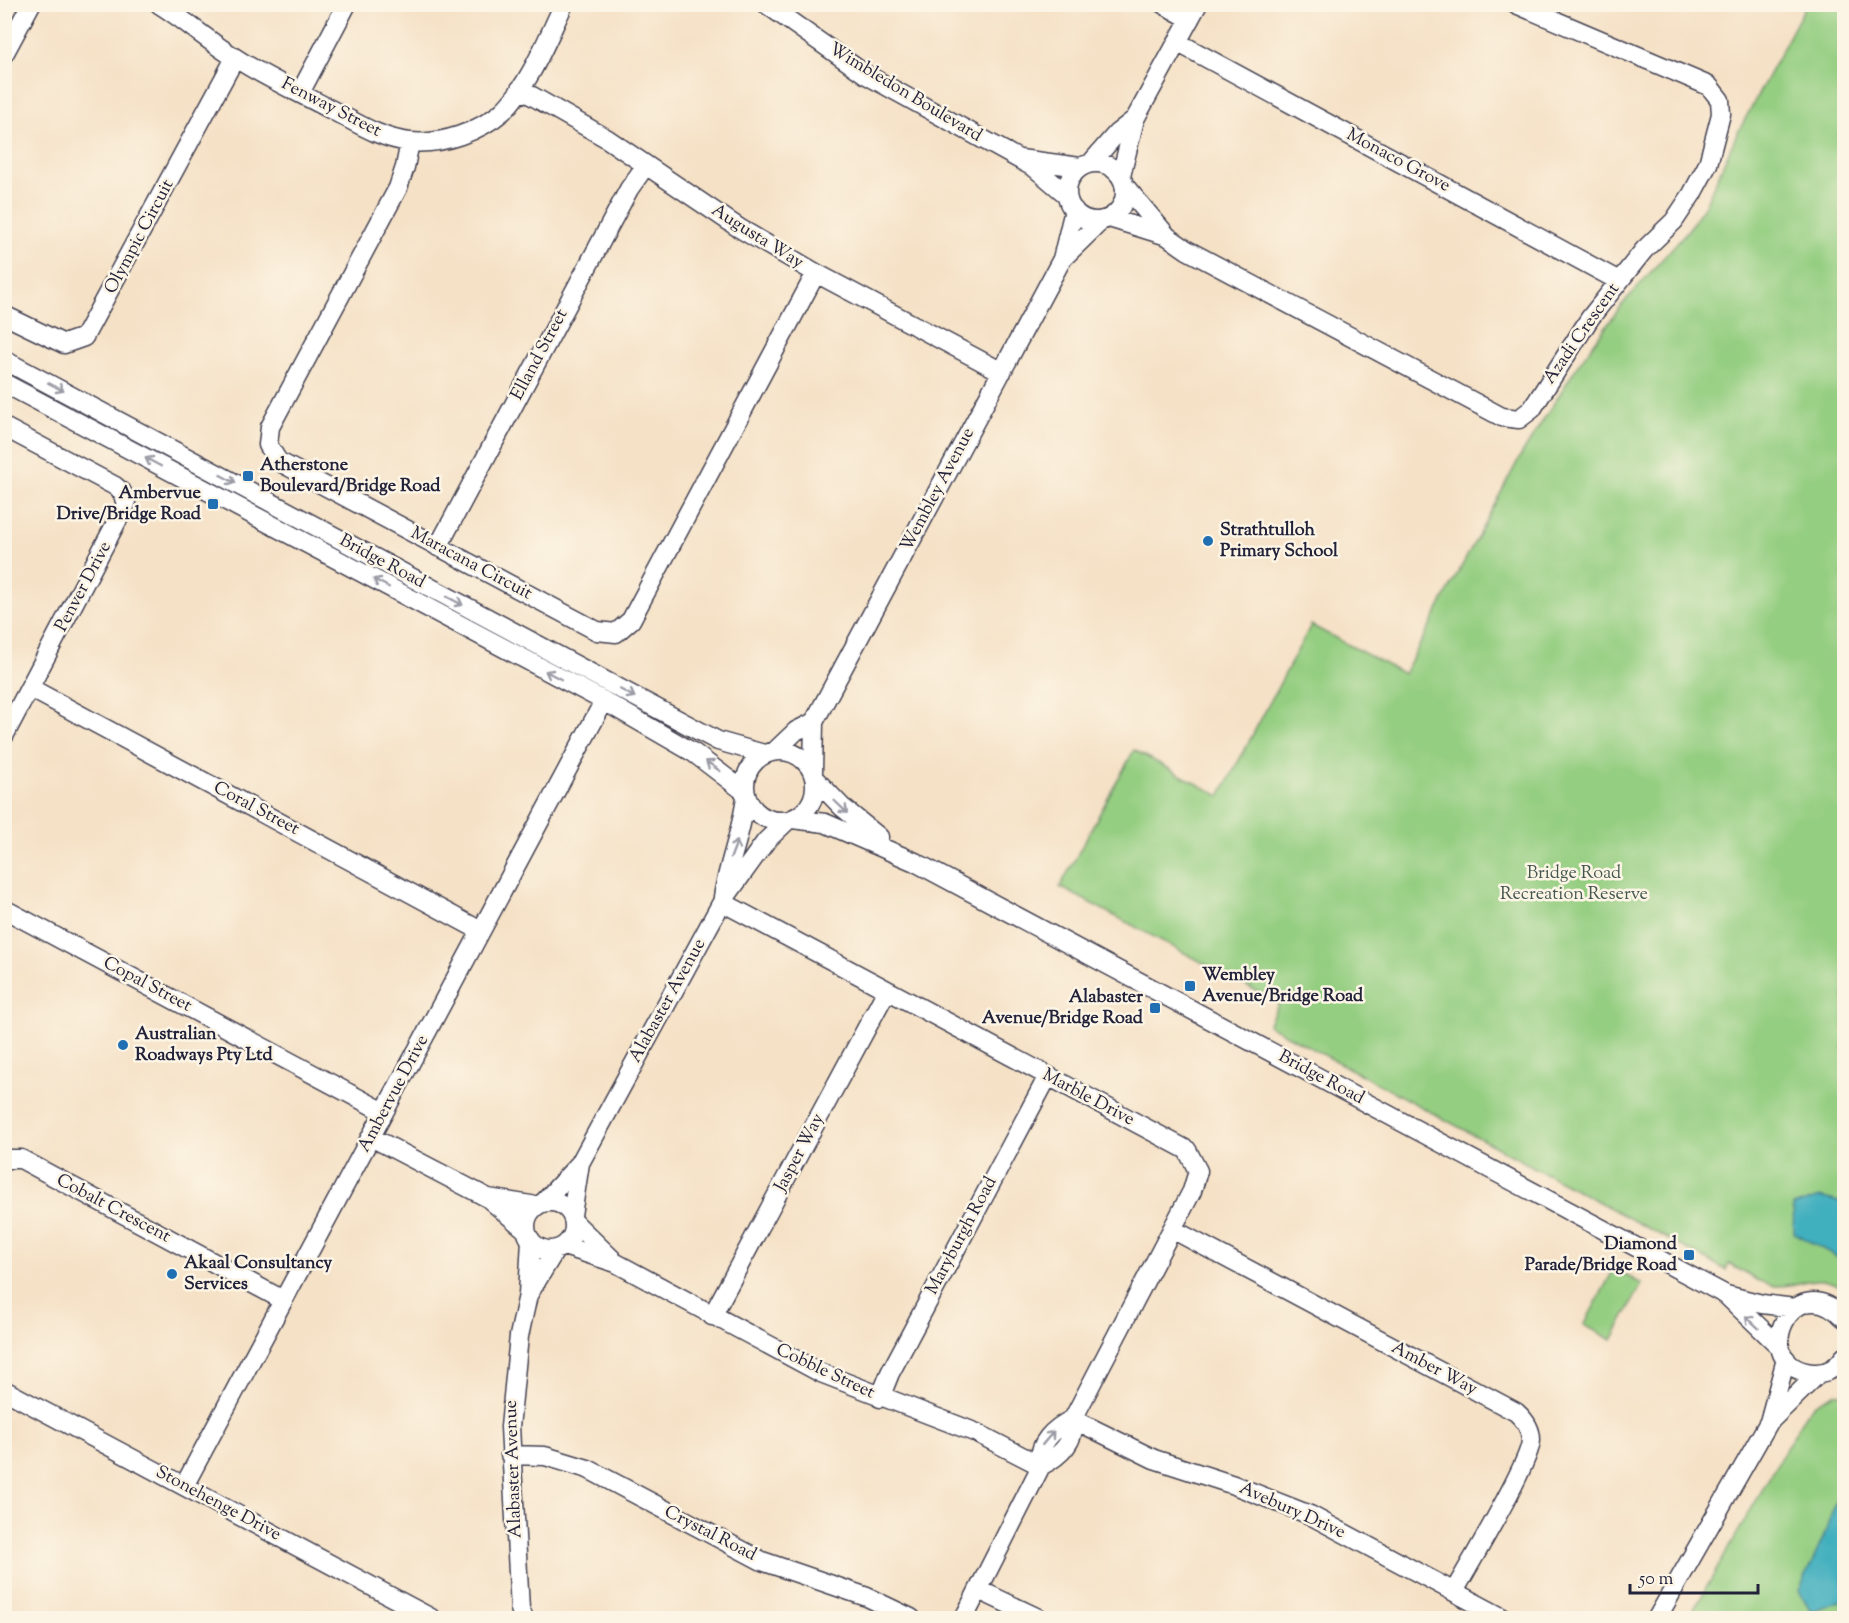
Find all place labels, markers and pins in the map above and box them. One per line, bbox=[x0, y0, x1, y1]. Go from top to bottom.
place label: Atherstone Boulevard/Bridge Road bbox=[260, 453, 441, 500]
marker: Atherstone Boulevard/Bridge Road bbox=[241, 469, 255, 483]
place label: Ambervue Drive/Bridge Road bbox=[57, 481, 202, 528]
marker: Ambervue Drive/Bridge Road bbox=[206, 497, 220, 511]
place label: Strathtulloh Primary School bbox=[1220, 518, 1339, 565]
marker: Strathtulloh Primary School bbox=[1201, 534, 1215, 548]
place label: Wembley Avenue/Bridge Road bbox=[1202, 963, 1364, 1010]
marker: Wembley Avenue/Bridge Road bbox=[1183, 979, 1197, 993]
place label: Alabaster Avenue/Bridge Road bbox=[982, 985, 1144, 1032]
marker: Alabaster Avenue/Bridge Road bbox=[1148, 1001, 1162, 1015]
place label: Australian Roadways Pty Ltd bbox=[135, 1022, 273, 1069]
marker: Australian Roadways Pty Ltd bbox=[116, 1038, 130, 1052]
place label: Diamond Parade/Bridge Road bbox=[1525, 1232, 1678, 1279]
marker: Diamond Parade/Bridge Road bbox=[1682, 1248, 1696, 1262]
place label: Akaal Consultancy Services bbox=[184, 1251, 332, 1298]
marker: Akaal Consultancy Services bbox=[165, 1267, 179, 1281]

